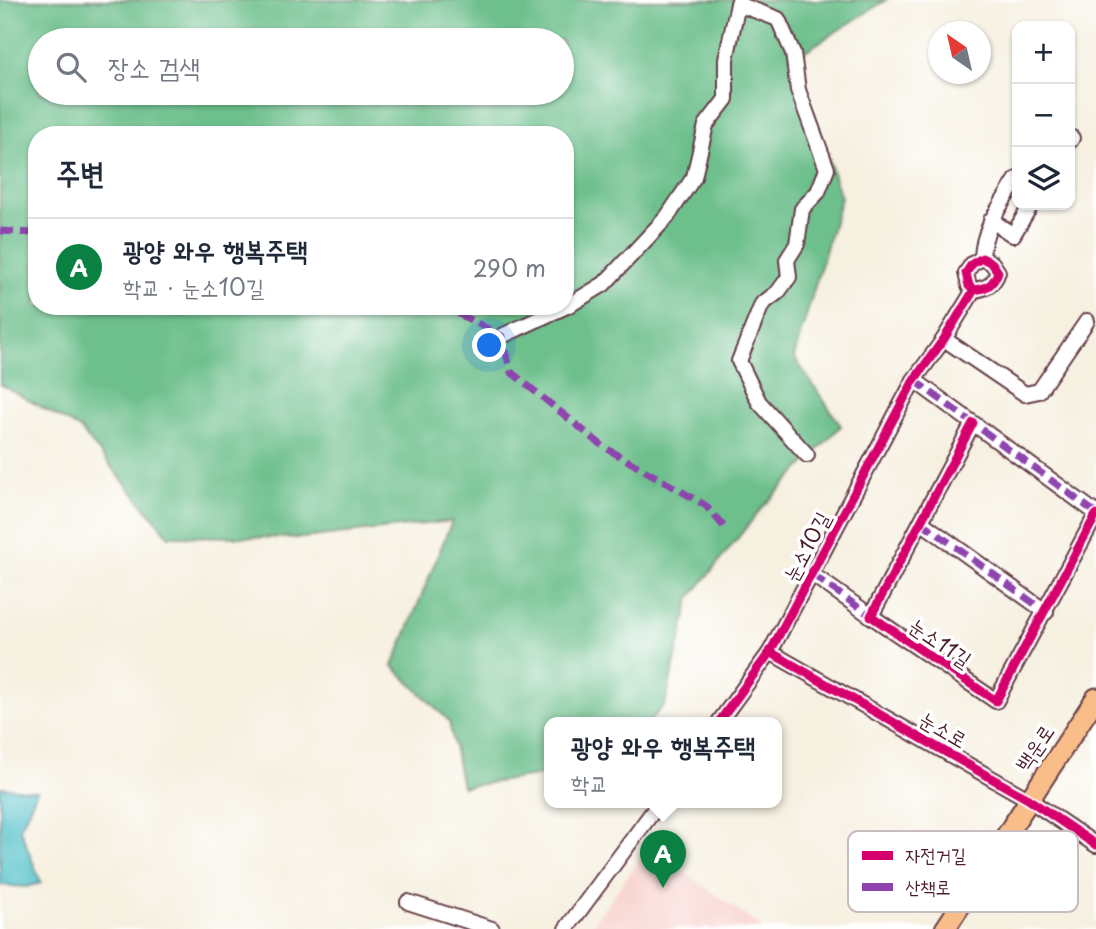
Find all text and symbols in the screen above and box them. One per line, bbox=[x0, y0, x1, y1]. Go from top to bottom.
north arrow bbox=[928, 21, 991, 84]
map controls bbox=[1012, 21, 1075, 210]
button: + bbox=[1012, 21, 1075, 84]
search box bbox=[28, 28, 574, 105]
text: 장소 검색 bbox=[108, 47, 200, 86]
icon: search bbox=[52, 48, 90, 86]
button: − bbox=[1012, 84, 1075, 147]
button: layers bbox=[1012, 147, 1075, 210]
text: 주변 bbox=[56, 149, 104, 194]
text: 광양 와우 행복주택 bbox=[123, 230, 307, 269]
text: A bbox=[70, 250, 88, 285]
text: 290 m bbox=[473, 250, 546, 285]
text: 학교 · 눈소10길 bbox=[123, 269, 264, 304]
your location bbox=[472, 328, 506, 362]
street label: 눈소10길 bbox=[773, 505, 837, 587]
street label: 눈소11길 bbox=[903, 609, 979, 674]
street label: 눈소로 bbox=[914, 702, 974, 755]
popup bbox=[544, 717, 782, 808]
street label: 백운로 bbox=[1006, 717, 1061, 777]
text: 광양 와우 행복주택 bbox=[571, 726, 755, 765]
text: 학교 bbox=[571, 765, 608, 800]
pin: A bbox=[640, 830, 686, 888]
legend bbox=[848, 831, 1078, 912]
text: 자전거길 bbox=[905, 840, 966, 868]
text: 산책로 bbox=[905, 872, 951, 900]

